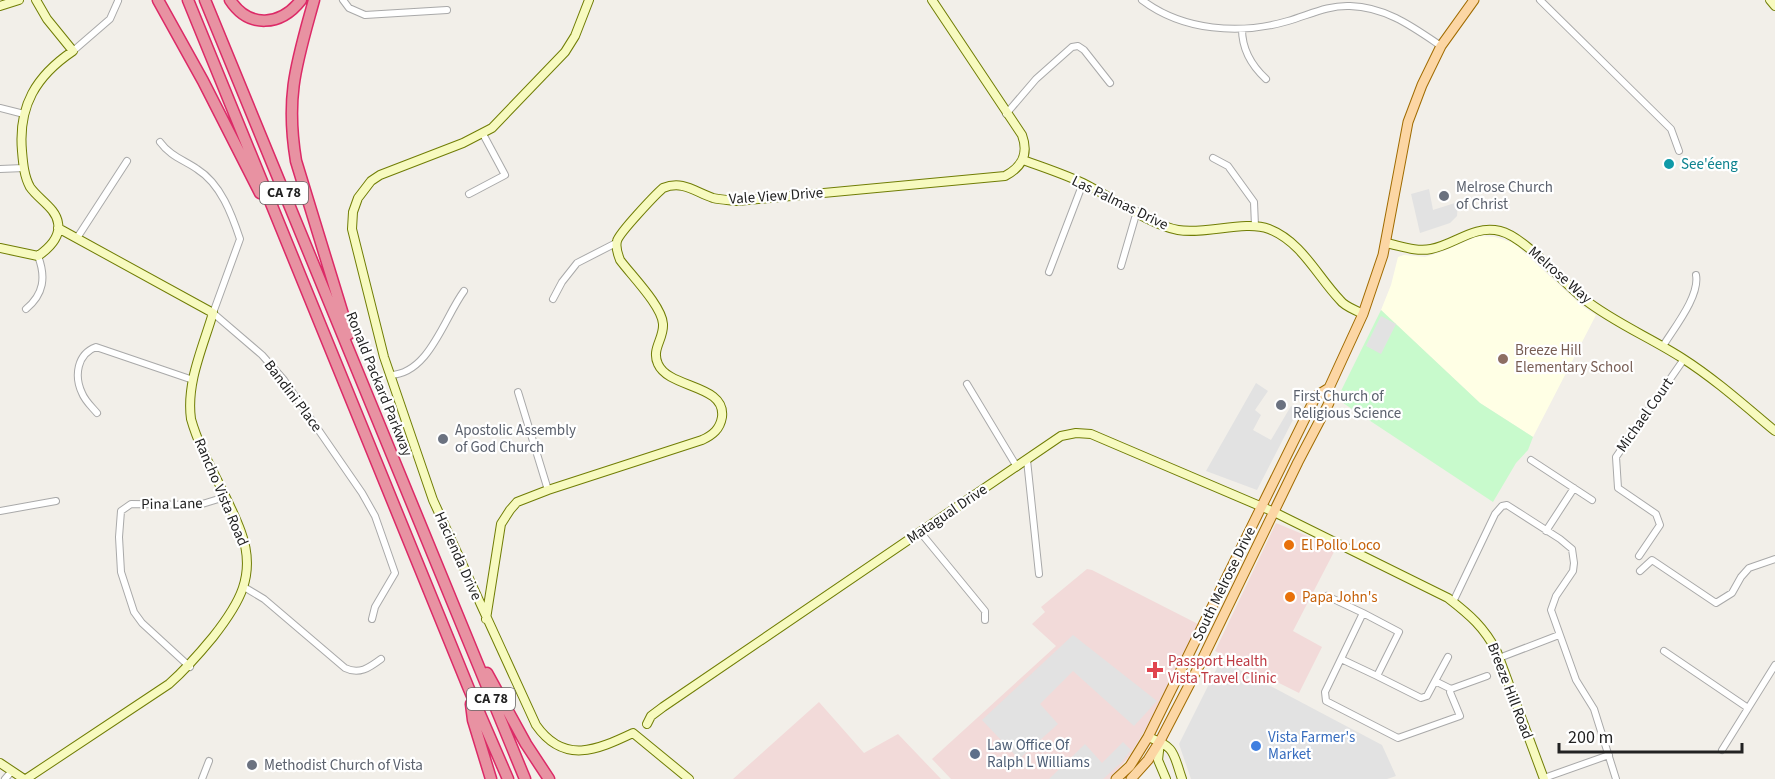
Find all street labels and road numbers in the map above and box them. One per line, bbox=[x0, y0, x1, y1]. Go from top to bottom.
street label: Las Palmas Drive bbox=[1068, 171, 1172, 235]
road number: CA 78 bbox=[260, 182, 308, 204]
street label: Vale View Drive bbox=[728, 182, 824, 210]
street label: Melrose Way bbox=[1524, 241, 1596, 309]
street label: Ronald Packard Parkway bbox=[340, 309, 418, 459]
street label: Bandini Place bbox=[259, 356, 327, 436]
street label: Michael Court bbox=[1612, 374, 1678, 456]
street label: Rancho Vista Road bbox=[189, 435, 253, 549]
street label: Matagual Drive bbox=[903, 479, 991, 549]
street label: Pina Lane bbox=[141, 493, 203, 515]
street label: Hacienda Drive bbox=[429, 508, 487, 604]
street label: South Melrose Drive bbox=[1187, 523, 1261, 645]
street label: Breeze Hill Road bbox=[1482, 640, 1538, 742]
road number: CA 78 bbox=[467, 688, 515, 710]

